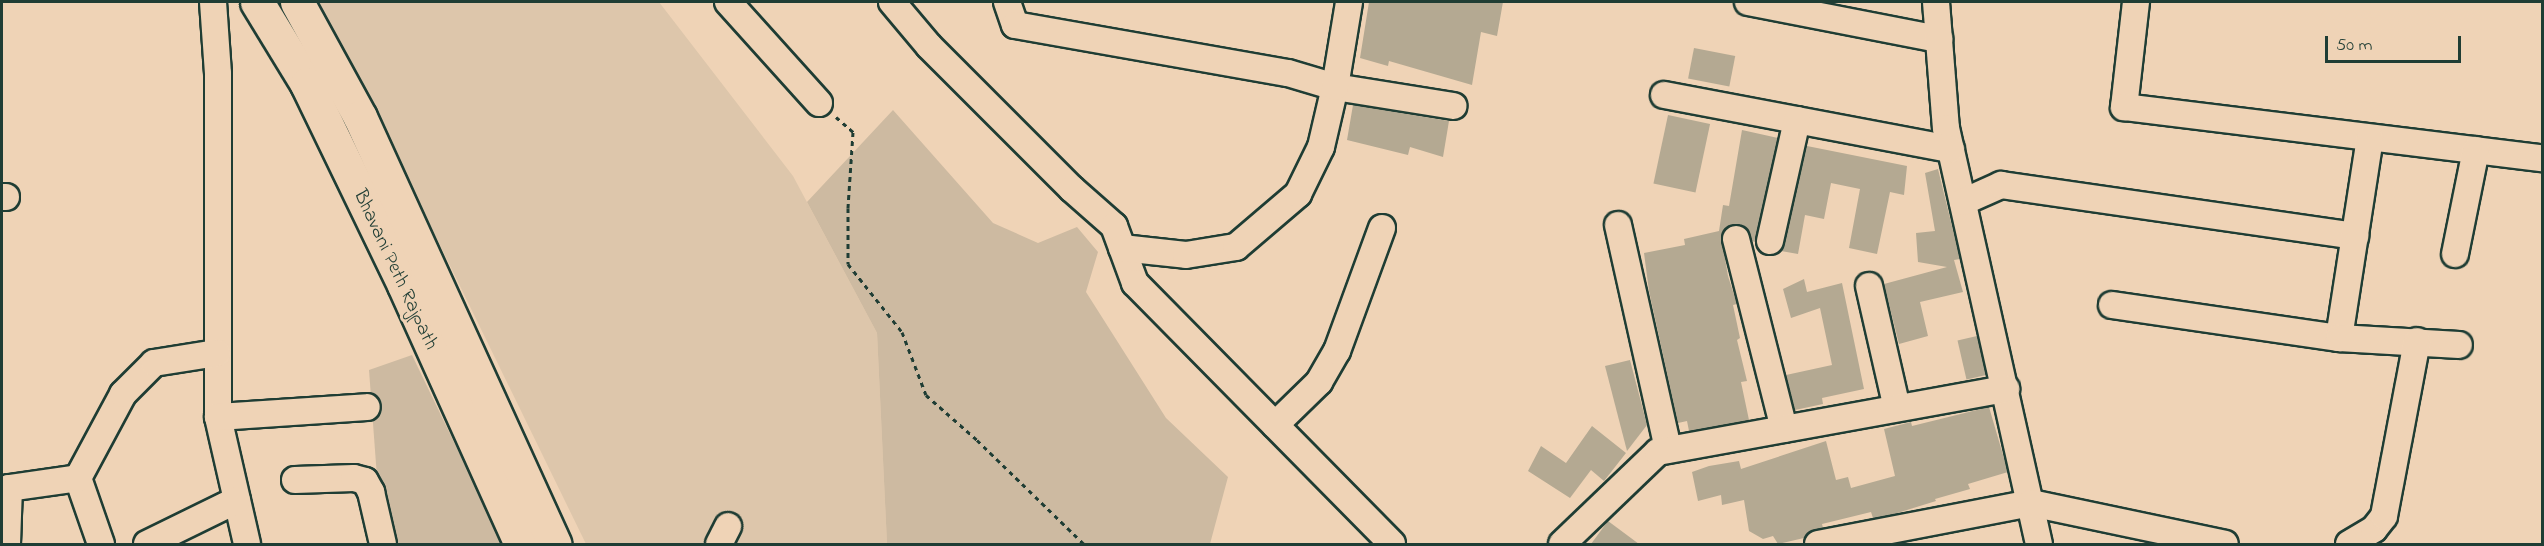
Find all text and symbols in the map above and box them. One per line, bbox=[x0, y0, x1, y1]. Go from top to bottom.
scale bar bbox=[2328, 24, 2464, 62]
text: 50 m bbox=[2336, 33, 2373, 59]
street label: Bhavani Peth Rajpath bbox=[347, 186, 443, 354]

